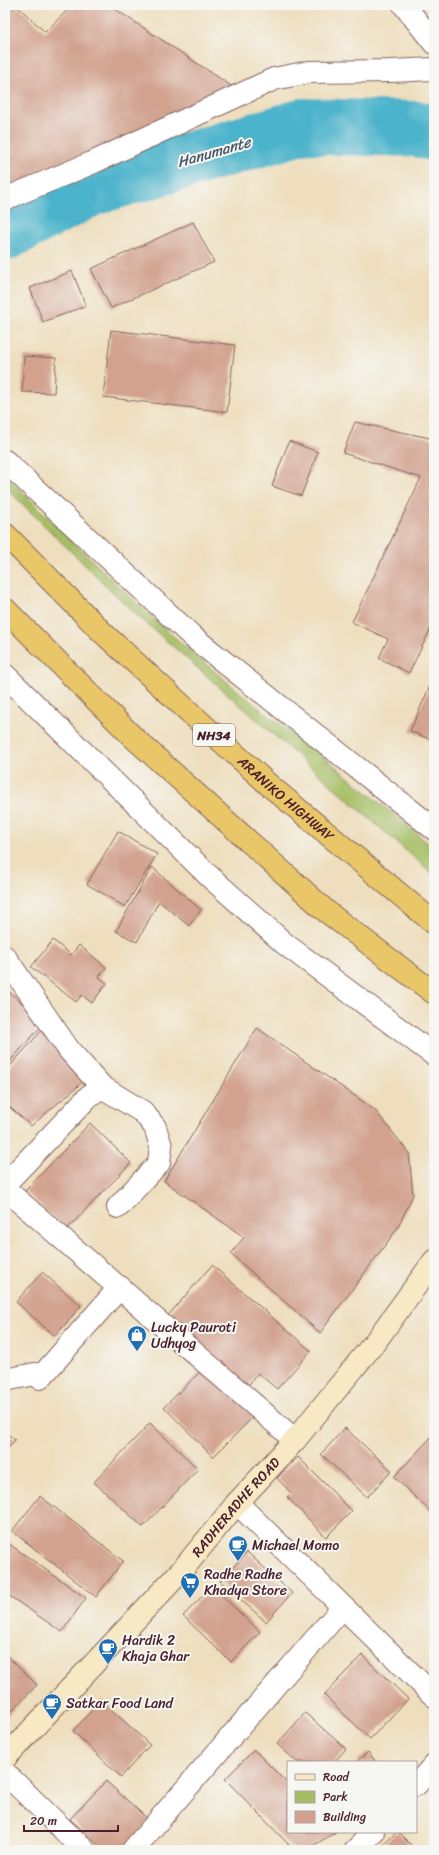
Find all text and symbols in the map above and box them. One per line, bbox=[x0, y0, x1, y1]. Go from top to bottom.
water label: Hanumante bbox=[174, 129, 255, 175]
road number: NH34 bbox=[193, 724, 235, 746]
street label: ARANIKO HIGHWAY bbox=[231, 749, 341, 848]
place label: Lucky Pauroti Udhyog bbox=[151, 1315, 237, 1356]
shop icon: Lucky Pauroti Udhyog bbox=[126, 1324, 148, 1352]
street label: RADHERADHE ROAD bbox=[185, 1451, 287, 1563]
place label: Michael Momo bbox=[252, 1533, 339, 1558]
cafe icon: Michael Momo bbox=[227, 1534, 249, 1562]
place label: Radhe Radhe Khadya Store bbox=[204, 1562, 287, 1603]
supermarket icon: Radhe Radhe Khadya Store bbox=[179, 1571, 201, 1599]
place label: Hardik 2 Khaja Ghar bbox=[122, 1628, 190, 1669]
cafe icon: Hardik 2 Khaja Ghar bbox=[97, 1637, 119, 1665]
place label: Satkar Food Land bbox=[66, 1691, 175, 1716]
cafe icon: Satkar Food Land bbox=[41, 1692, 63, 1720]
legend bbox=[287, 1761, 417, 1833]
text: Road bbox=[323, 1766, 350, 1788]
text: Park bbox=[323, 1786, 348, 1808]
text: Building bbox=[323, 1806, 366, 1828]
scale bar bbox=[24, 1807, 118, 1833]
text: 20 m bbox=[30, 1810, 57, 1832]

